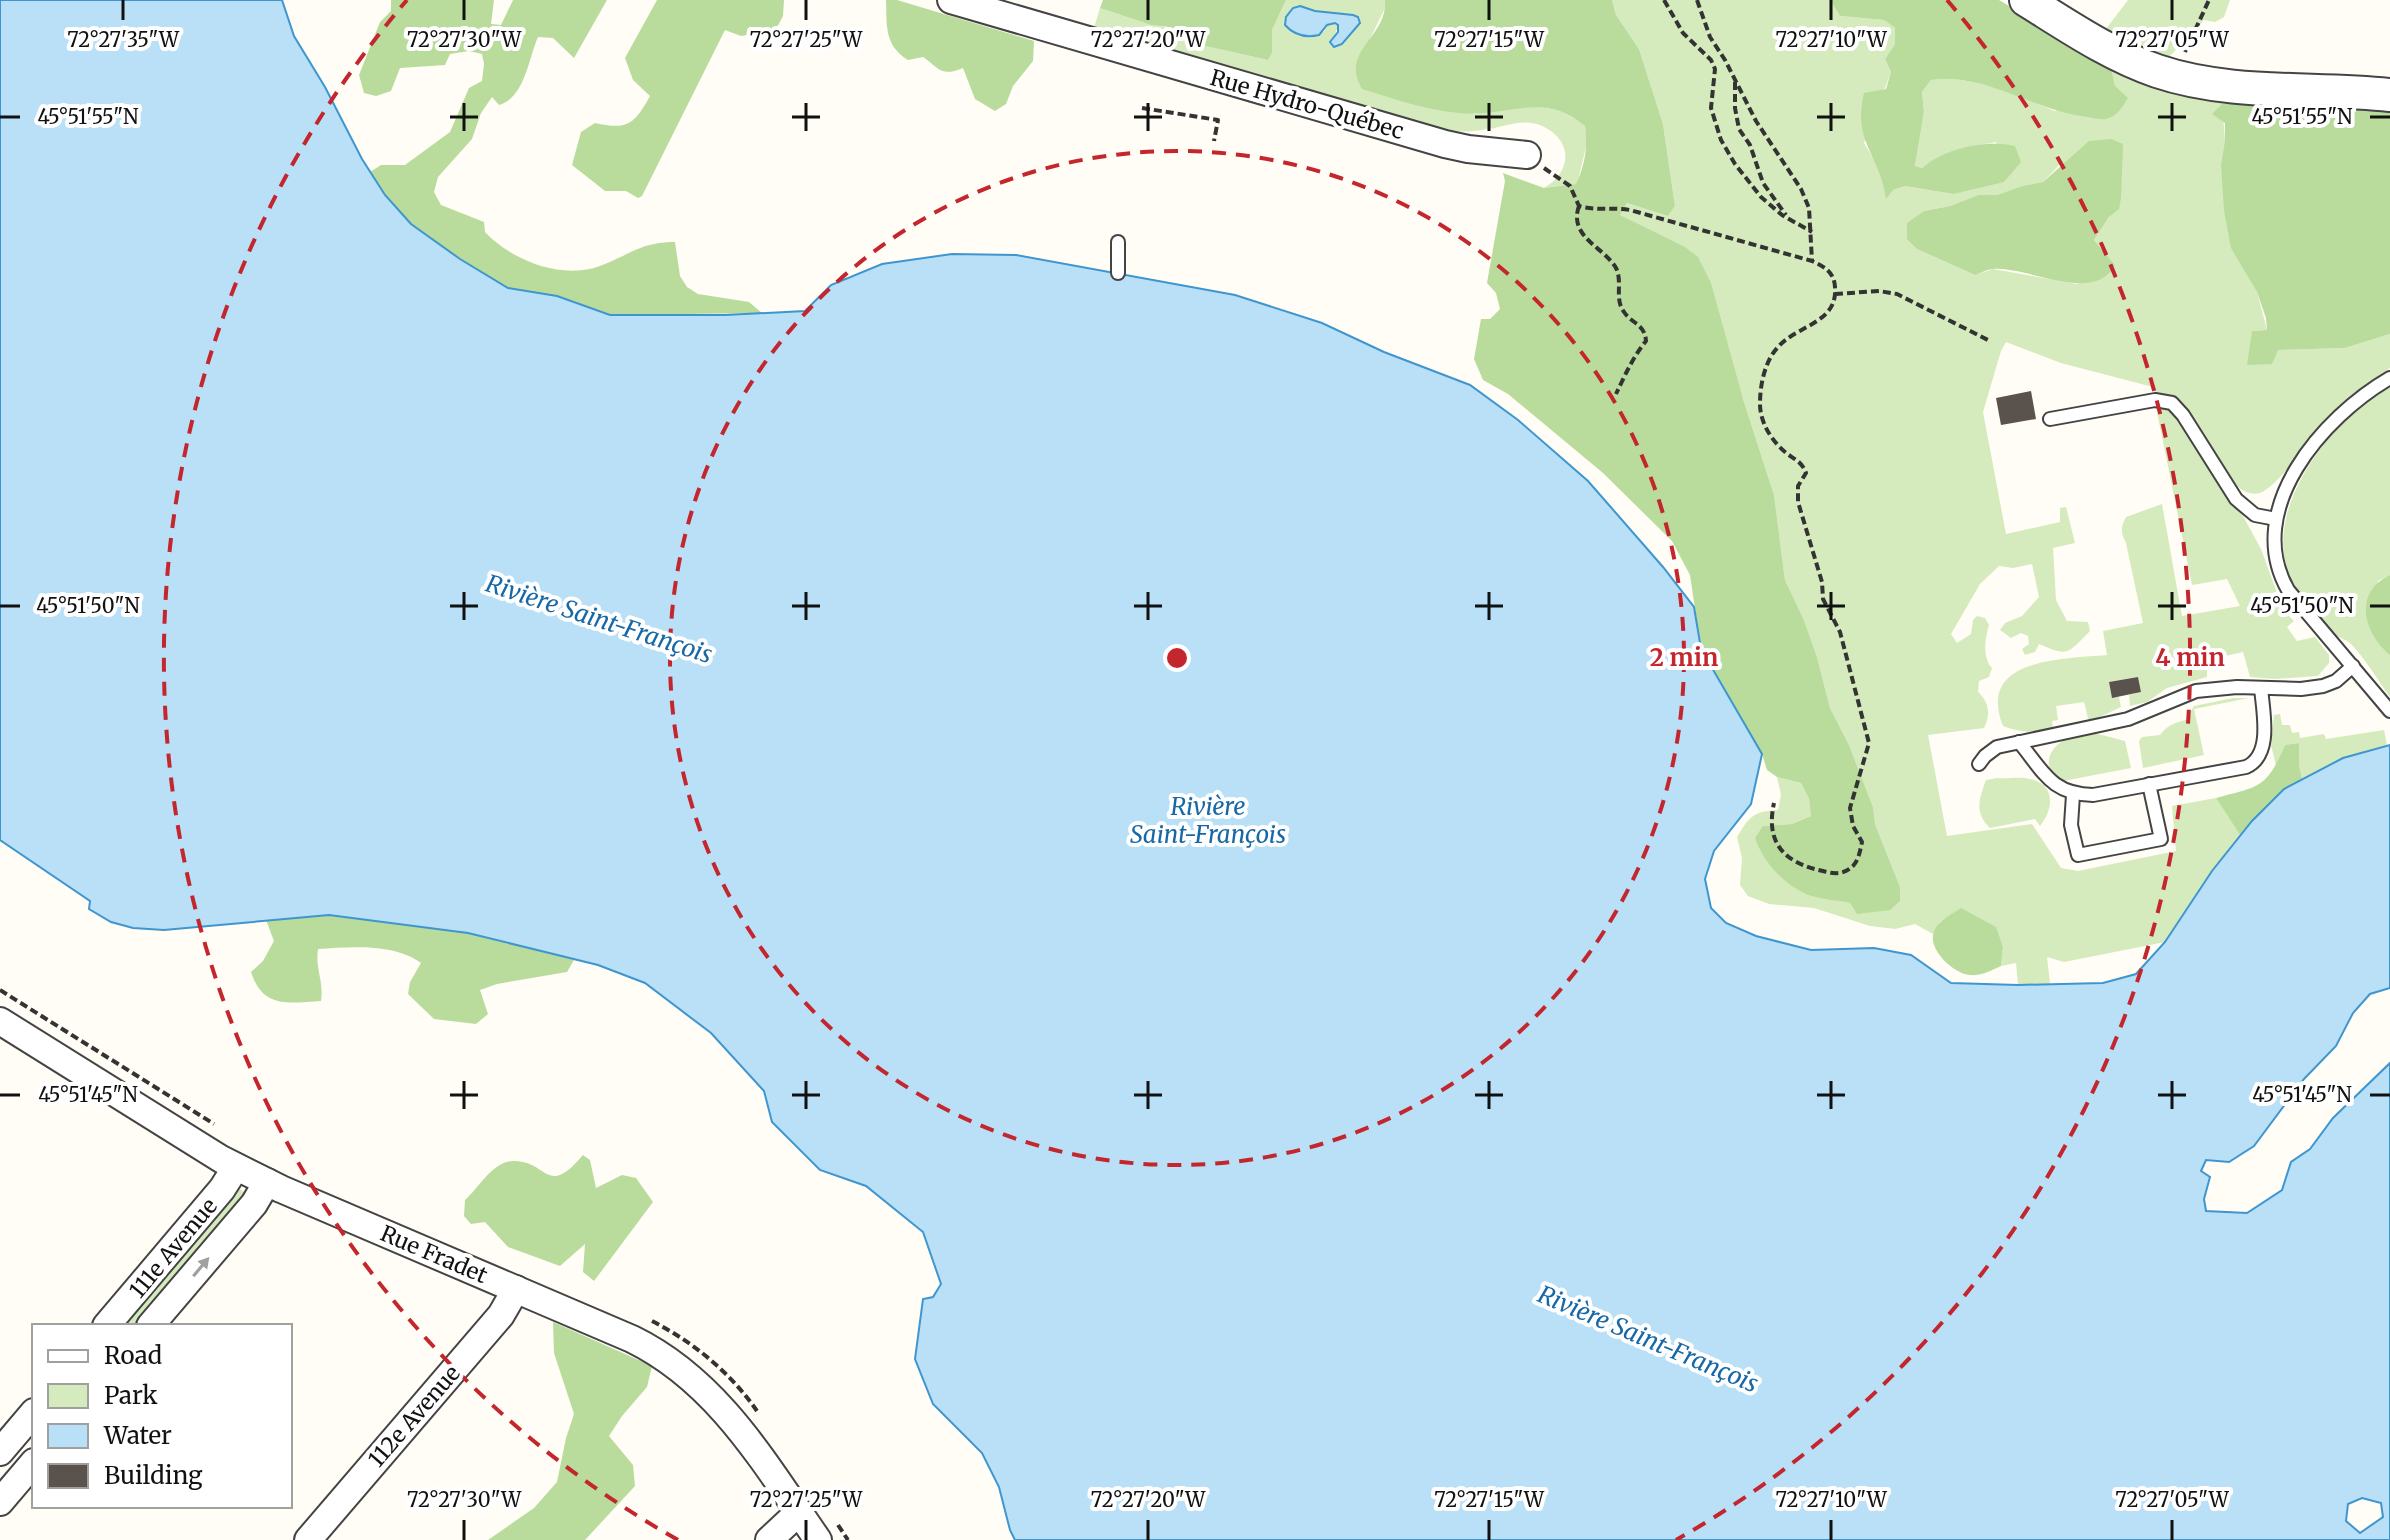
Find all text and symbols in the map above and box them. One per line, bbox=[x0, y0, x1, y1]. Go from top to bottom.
text: 72°27'35"W bbox=[67, 27, 180, 52]
text: 72°27'30"W bbox=[407, 27, 522, 52]
text: 72°27'25"W bbox=[750, 27, 863, 52]
text: 72°27'20"W bbox=[1091, 27, 1206, 52]
text: 72°27'15"W bbox=[1434, 27, 1545, 52]
text: 72°27'10"W bbox=[1775, 27, 1888, 52]
text: 72°27'05"W bbox=[2115, 27, 2230, 52]
street label: Rue Hydro-Québec bbox=[1207, 63, 1407, 145]
text: 45°51'55"N bbox=[37, 104, 139, 129]
text: 45°51'55"N bbox=[2251, 104, 2353, 129]
water label: Rivière Saint-François bbox=[482, 568, 716, 670]
text: 45°51'50"N bbox=[36, 593, 140, 618]
text: 45°51'50"N bbox=[2250, 593, 2354, 618]
text: 2 min bbox=[1650, 642, 1718, 673]
text: 4 min bbox=[2155, 642, 2225, 673]
centre of rings bbox=[1163, 644, 1191, 672]
water label: Rivière Saint-François bbox=[1130, 791, 1286, 850]
text: 45°51'45"N bbox=[38, 1082, 138, 1107]
text: 45°51'45"N bbox=[2252, 1082, 2352, 1107]
street label: 111e Avenue bbox=[123, 1192, 223, 1304]
street label: Rue Fradet bbox=[376, 1219, 492, 1289]
one-way arrow bbox=[191, 1257, 209, 1276]
water label: Rivière Saint-François bbox=[1533, 1279, 1763, 1399]
legend bbox=[32, 1324, 292, 1508]
text: Road bbox=[104, 1340, 162, 1371]
street label: 112e Avenue bbox=[362, 1359, 466, 1473]
text: Park bbox=[104, 1380, 158, 1411]
text: Water bbox=[103, 1420, 172, 1451]
text: Building bbox=[104, 1460, 203, 1491]
text: 72°27'30"W bbox=[407, 1487, 522, 1512]
text: 72°27'25"W bbox=[750, 1487, 863, 1512]
text: 72°27'20"W bbox=[1091, 1487, 1206, 1512]
text: 72°27'15"W bbox=[1434, 1487, 1545, 1512]
text: 72°27'10"W bbox=[1775, 1487, 1888, 1512]
text: 72°27'05"W bbox=[2115, 1487, 2230, 1512]

